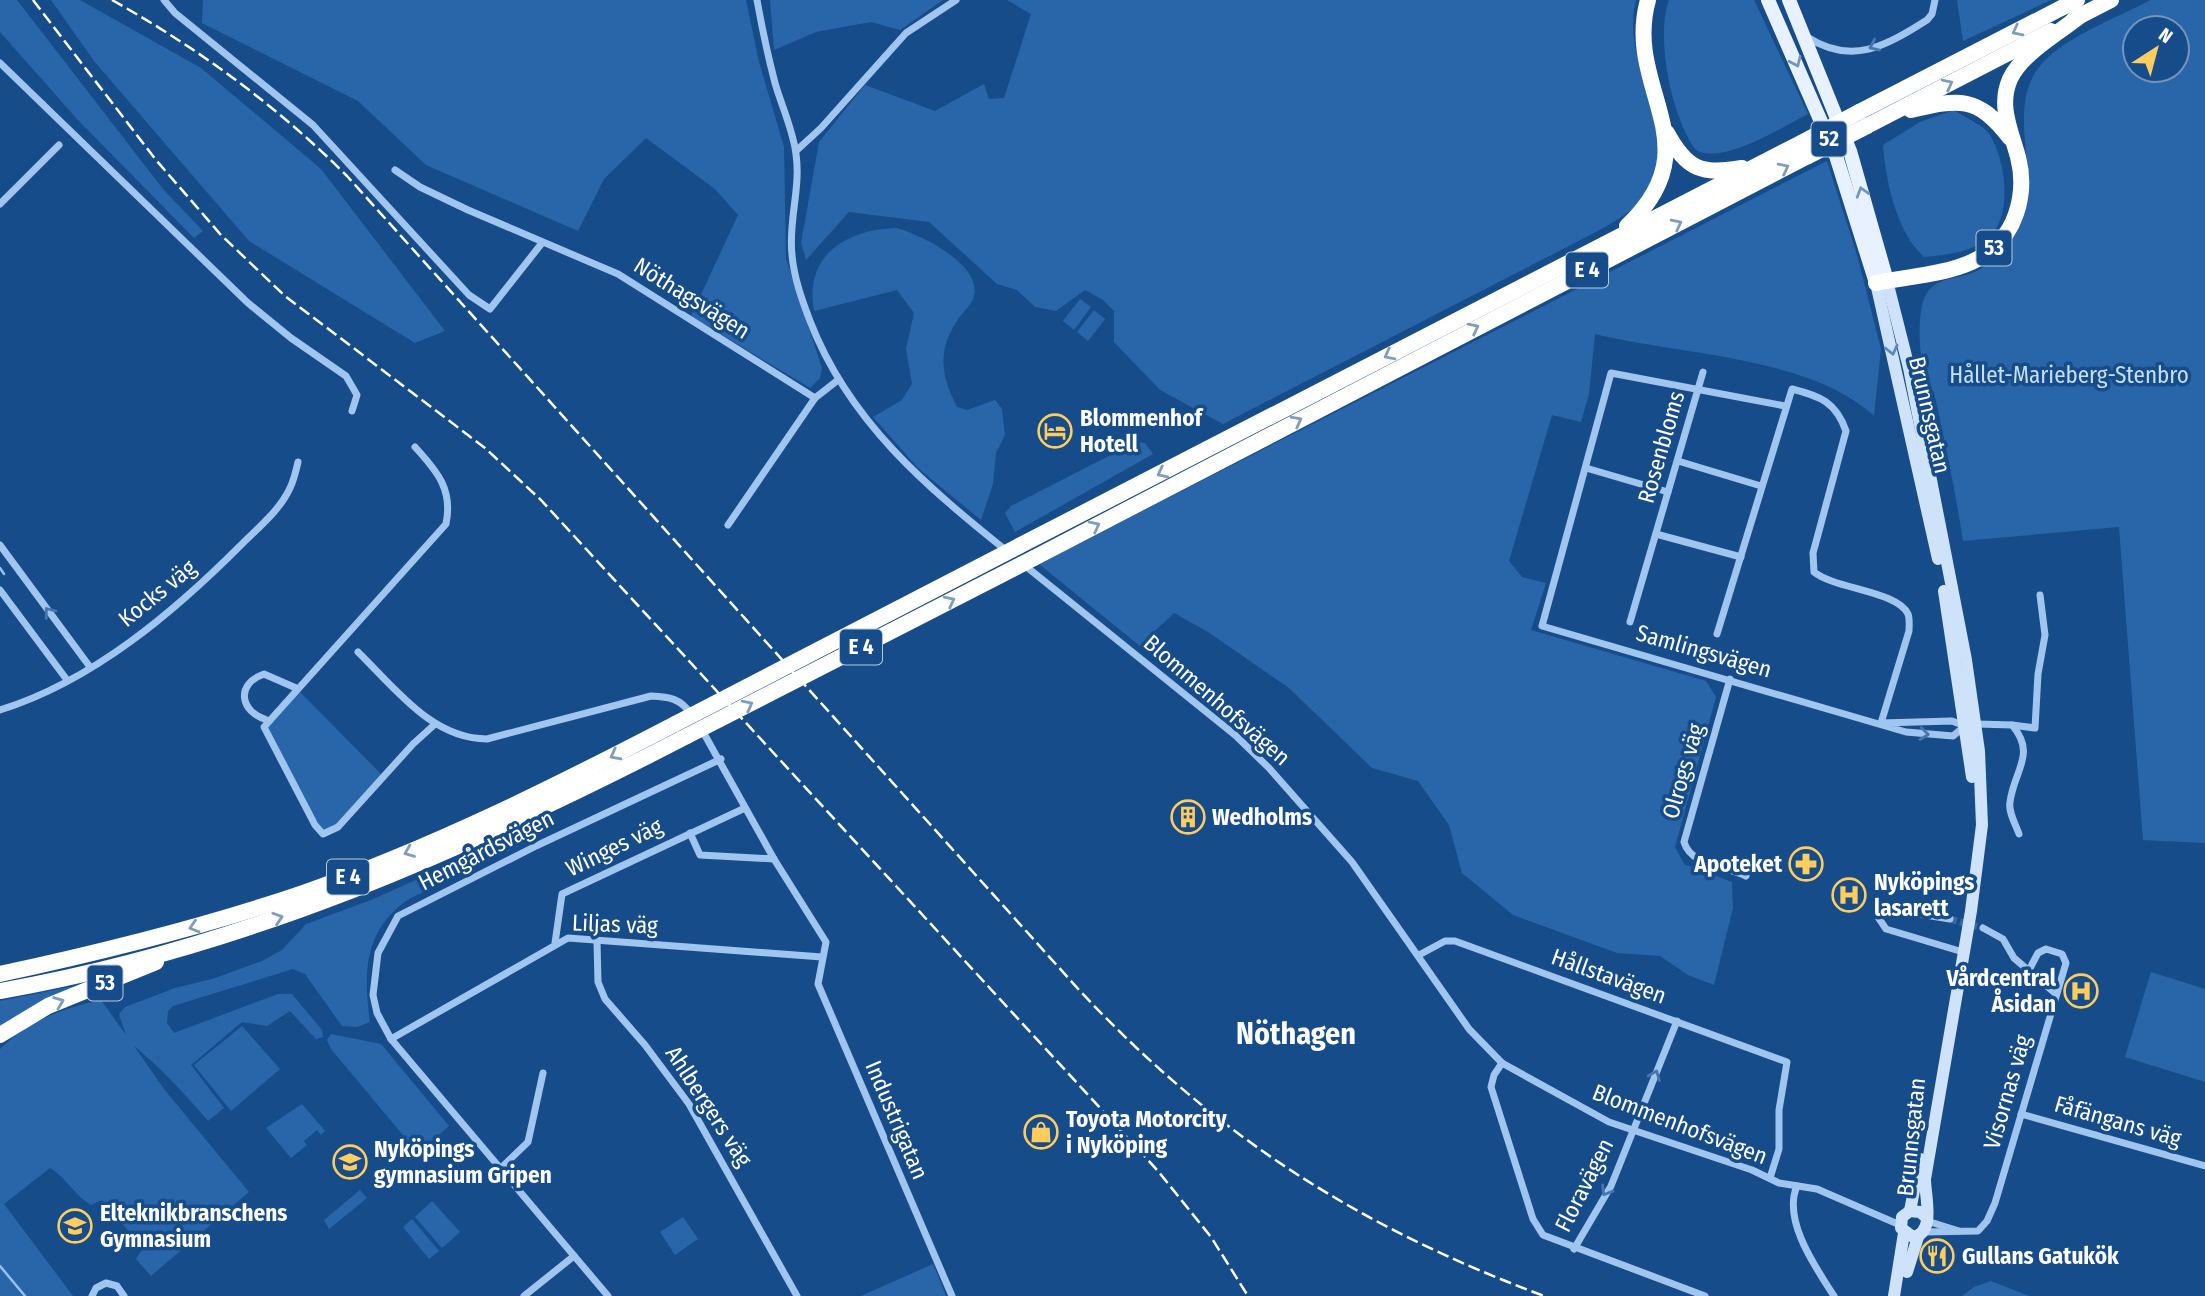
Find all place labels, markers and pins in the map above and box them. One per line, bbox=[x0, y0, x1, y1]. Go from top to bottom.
place label: Blommenhof Hotell bbox=[1080, 404, 1204, 458]
hotel icon: Blommenhof Hotell bbox=[1036, 412, 1074, 450]
building icon: Wedholms bbox=[1169, 798, 1207, 836]
place label: Wedholms bbox=[1212, 803, 1312, 831]
pharmacy icon: Apoteket bbox=[1787, 845, 1825, 883]
place label: Apoteket bbox=[1693, 850, 1783, 878]
place label: Nyköpings lasarett bbox=[1874, 868, 1974, 922]
hospital icon: Nyköpings lasarett bbox=[1830, 876, 1868, 914]
place label: Vårdcentral Åsidan bbox=[1945, 964, 2057, 1018]
hospital icon: Vårdcentral Åsidan bbox=[2062, 972, 2100, 1010]
place label: Toyota Motorcity i Nyköping bbox=[1066, 1105, 1228, 1159]
shop icon: Toyota Motorcity i Nyköping bbox=[1022, 1113, 1060, 1151]
place label: Nyköpings gymnasium Gripen bbox=[374, 1135, 552, 1189]
school or university icon: Nyköpings gymnasium Gripen bbox=[331, 1143, 369, 1181]
place label: Elteknikbranschens Gymnasium bbox=[100, 1199, 287, 1253]
school or university icon: Elteknikbranschens Gymnasium bbox=[56, 1207, 94, 1245]
restaurant icon: Gullans Gatukök bbox=[1918, 1237, 1956, 1275]
place label: Gullans Gatukök bbox=[1962, 1242, 2119, 1270]

